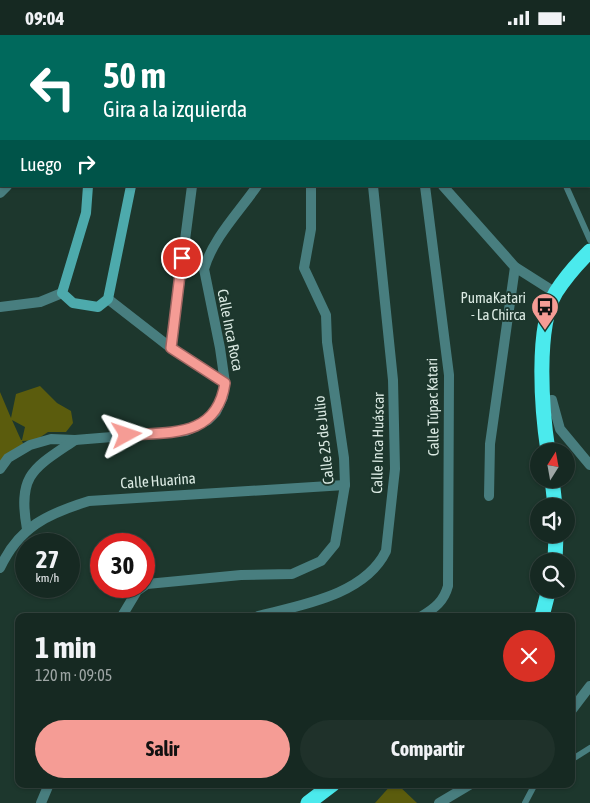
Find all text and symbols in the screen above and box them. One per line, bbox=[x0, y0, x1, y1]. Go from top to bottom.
text: 09:04 bbox=[25, 7, 64, 29]
icon: left bbox=[20, 55, 85, 120]
text: 50 m bbox=[103, 55, 166, 95]
text: Gira a la izquierda bbox=[103, 96, 247, 122]
icon: right bbox=[72, 150, 100, 178]
text: Luego bbox=[20, 153, 62, 175]
pin bbox=[161, 237, 203, 279]
icon: arrive bbox=[168, 244, 196, 272]
street label: Calle Inca Roca bbox=[214, 287, 247, 372]
place label: PumaKatari - La Chirca bbox=[460, 289, 526, 323]
bus stop icon: PumaKatari - La Chirca bbox=[530, 292, 560, 331]
street label: Calle Túpac Katari bbox=[423, 358, 442, 456]
street label: Calle Inca Huáscar bbox=[368, 392, 387, 494]
street label: Calle 25 de Julio bbox=[310, 395, 337, 485]
position arrow bbox=[100, 408, 152, 460]
north arrow bbox=[530, 443, 575, 487]
map controls bbox=[530, 443, 575, 598]
street label: Calle Huarina bbox=[120, 469, 196, 492]
button: sound bbox=[530, 498, 575, 543]
speed limit sign: 30 bbox=[90, 533, 155, 598]
text: 27 bbox=[36, 545, 59, 573]
button: search bbox=[530, 553, 575, 598]
text: km/h bbox=[36, 571, 59, 585]
text: 1 min bbox=[35, 630, 96, 664]
button: close bbox=[503, 630, 555, 682]
text: 120 m · 09:05 bbox=[35, 666, 112, 684]
button: Salir bbox=[35, 720, 290, 778]
button: Compartir bbox=[300, 720, 555, 778]

